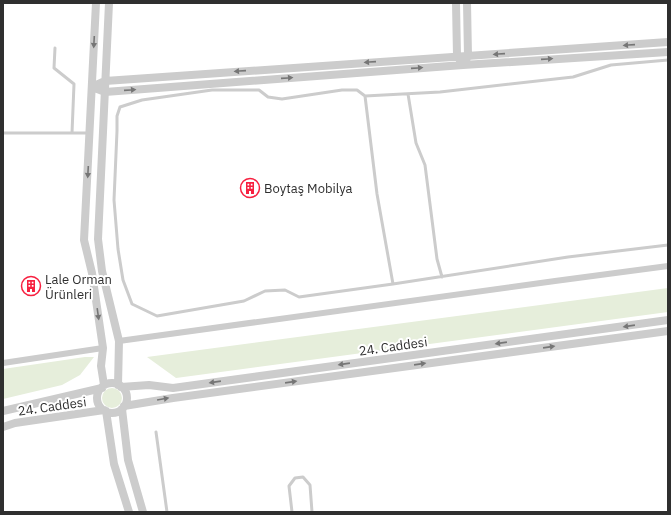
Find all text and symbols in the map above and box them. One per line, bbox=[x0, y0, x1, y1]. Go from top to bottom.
one-way arrow bbox=[91, 36, 97, 49]
one-way arrow bbox=[623, 41, 635, 48]
one-way arrow bbox=[493, 50, 505, 57]
one-way arrow bbox=[541, 56, 553, 63]
one-way arrow bbox=[364, 59, 376, 66]
one-way arrow bbox=[411, 65, 423, 72]
one-way arrow bbox=[234, 68, 246, 75]
one-way arrow bbox=[281, 74, 293, 81]
one-way arrow bbox=[124, 86, 136, 93]
one-way arrow bbox=[84, 166, 91, 178]
building icon: Boytaş Mobilya bbox=[239, 177, 261, 199]
place label: Boytaş Mobilya bbox=[264, 180, 352, 197]
place label: Lale Orman Ürünleri bbox=[45, 271, 112, 303]
building icon: Lale Orman Ürünleri bbox=[20, 275, 42, 297]
one-way arrow bbox=[95, 308, 101, 321]
one-way arrow bbox=[623, 323, 635, 329]
street label: 24. Caddesi bbox=[358, 333, 428, 360]
one-way arrow bbox=[494, 340, 507, 346]
one-way arrow bbox=[543, 344, 555, 350]
one-way arrow bbox=[338, 361, 350, 367]
one-way arrow bbox=[414, 361, 426, 367]
one-way arrow bbox=[209, 379, 221, 385]
one-way arrow bbox=[285, 379, 298, 385]
street label: 24. Caddesi bbox=[17, 393, 87, 420]
one-way arrow bbox=[157, 396, 169, 402]

